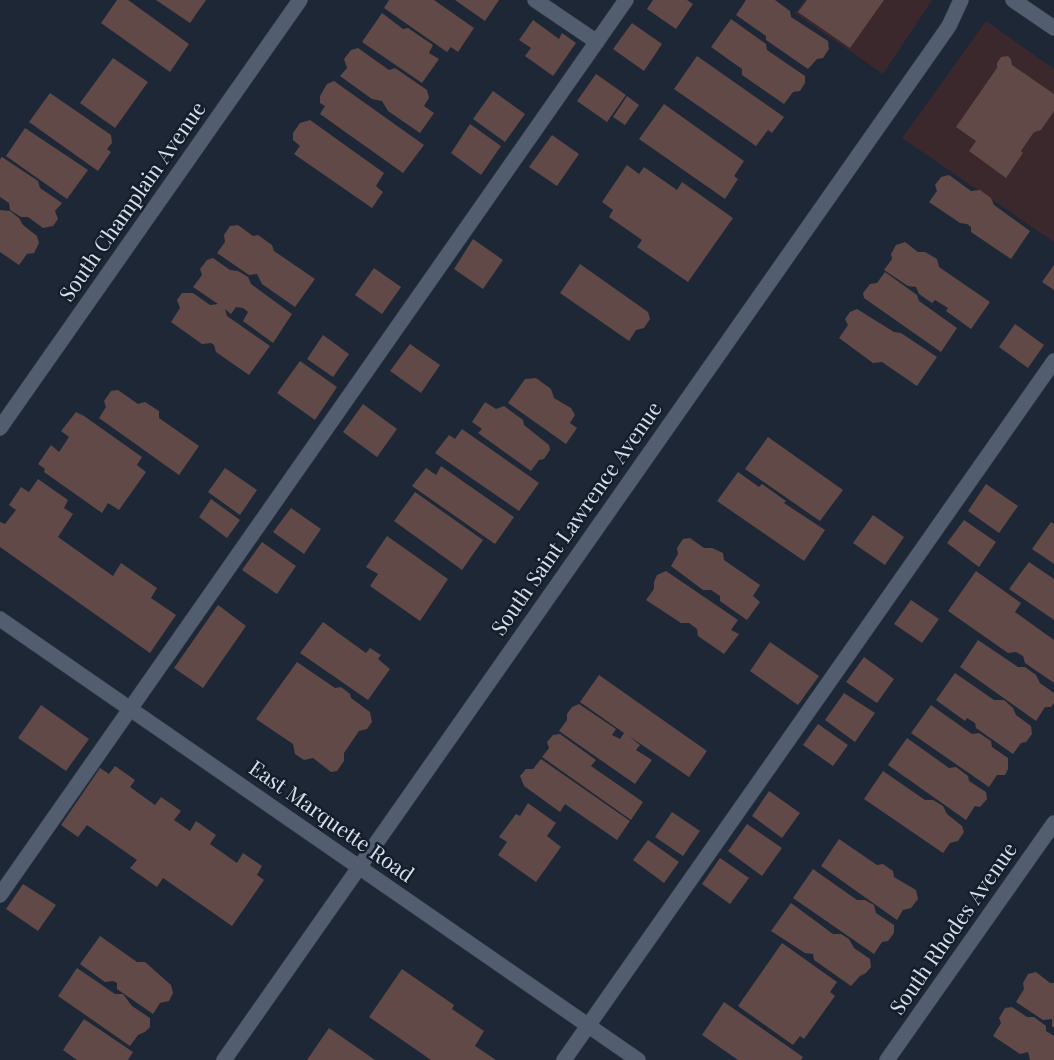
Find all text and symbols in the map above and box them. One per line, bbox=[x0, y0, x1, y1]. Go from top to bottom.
street label: South Champlain Avenue bbox=[54, 97, 212, 307]
street label: South Saint Lawrence Avenue bbox=[487, 397, 667, 641]
street label: East Marquette Road bbox=[244, 756, 418, 888]
street label: South Rhodes Avenue bbox=[885, 838, 1023, 1020]

